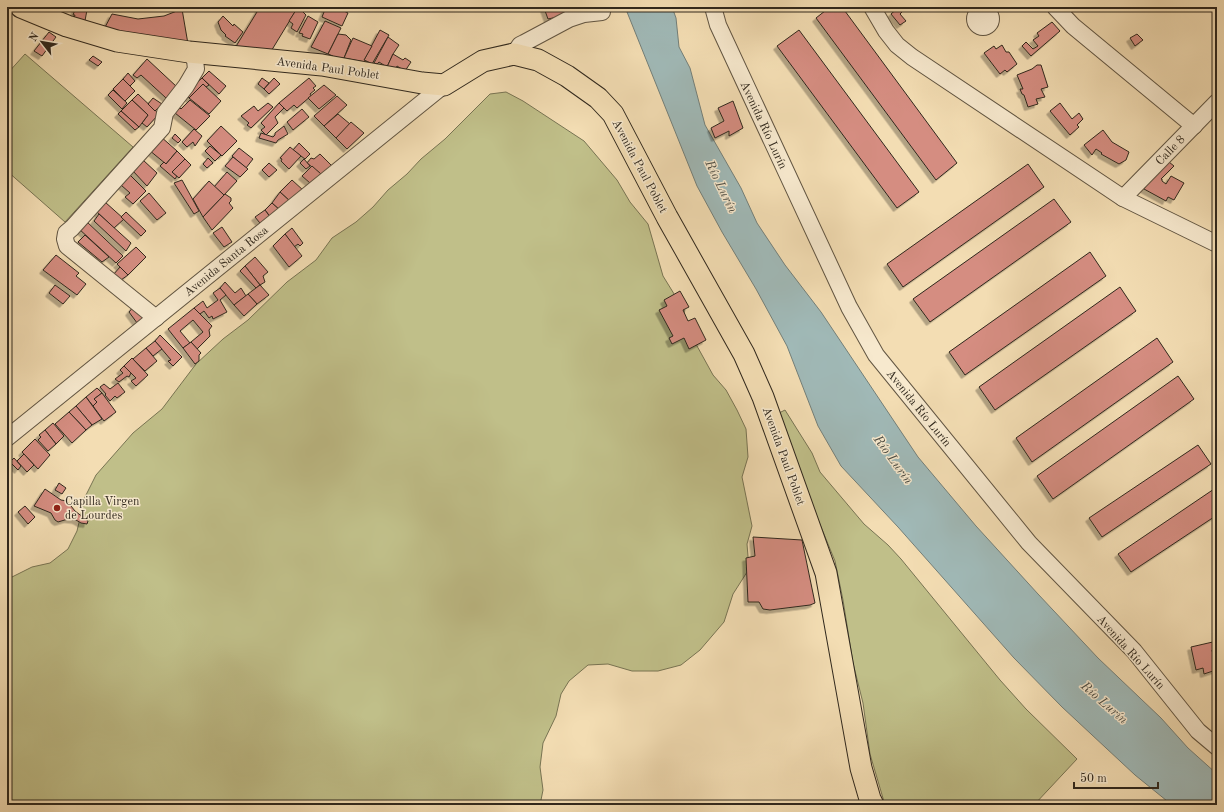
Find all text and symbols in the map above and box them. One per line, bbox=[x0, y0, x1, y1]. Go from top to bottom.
north arrow bbox=[22, 22, 62, 62]
text: N bbox=[28, 31, 42, 44]
street label: Avenida Paul Poblet bbox=[275, 56, 380, 82]
street label: Avenida Río Lurín bbox=[738, 80, 789, 172]
street label: Avenida Paul Poblet bbox=[609, 118, 669, 215]
street label: Calle 8 bbox=[1154, 133, 1188, 168]
water label: Río Lurín bbox=[702, 157, 739, 216]
street label: Avenida Santa Rosa bbox=[182, 224, 271, 299]
street label: Avenida Río Lurín bbox=[884, 368, 953, 450]
street label: Avenida Paul Poblet bbox=[760, 405, 807, 507]
water label: Río Lurín bbox=[870, 432, 915, 487]
place label: Capilla Virgen de Lourdes bbox=[65, 496, 140, 522]
marker: Capilla Virgen de Lourdes bbox=[52, 503, 62, 513]
street label: Avenida Río Lurín bbox=[1094, 613, 1167, 692]
water label: Río Lurín bbox=[1077, 679, 1130, 727]
scale bar bbox=[1074, 764, 1158, 790]
text: 50 m bbox=[1080, 772, 1107, 785]

